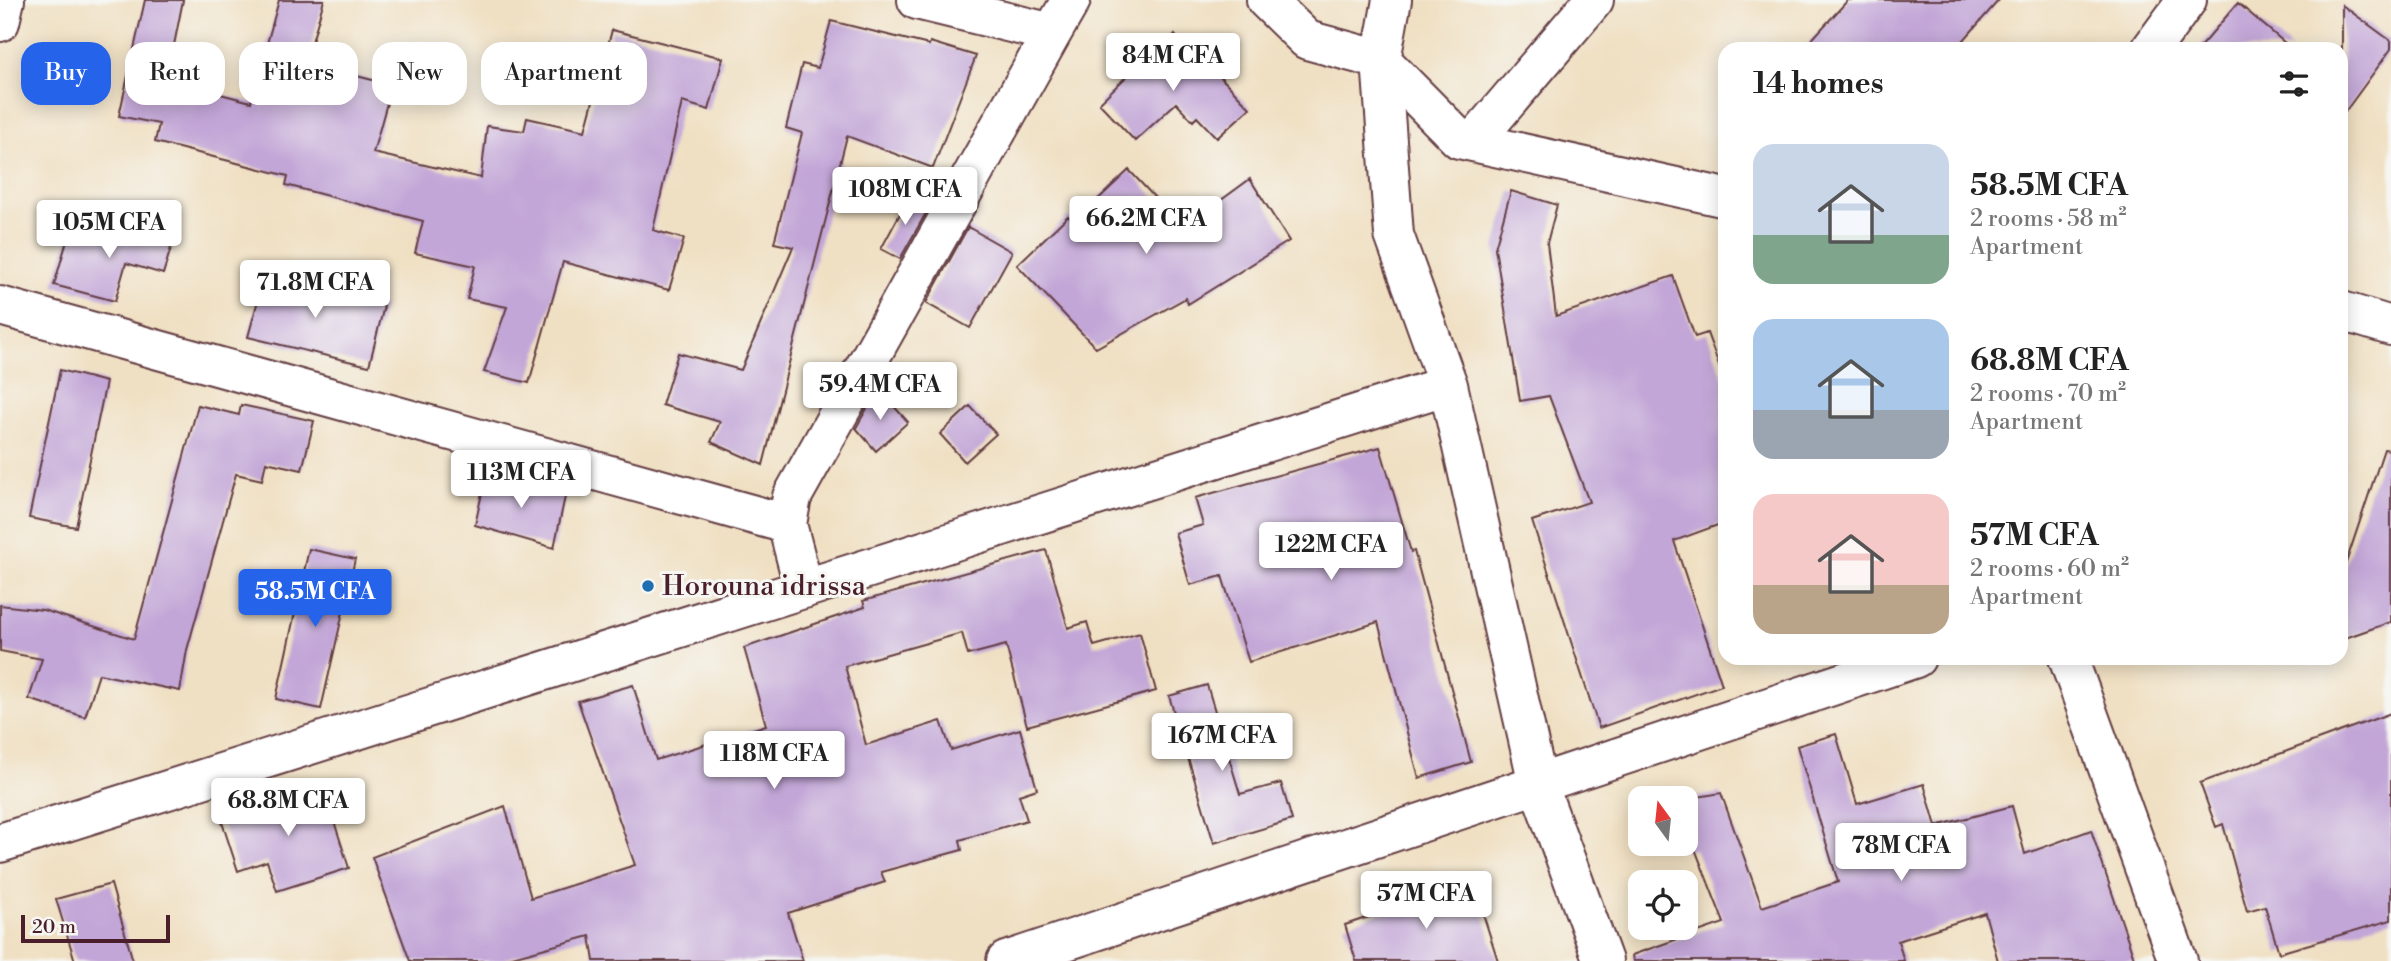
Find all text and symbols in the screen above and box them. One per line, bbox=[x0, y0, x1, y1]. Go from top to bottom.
pin: 84M CFA bbox=[1108, 34, 1238, 93]
chip: Buy bbox=[21, 42, 111, 105]
chip: Rent bbox=[125, 42, 225, 105]
chip: Filters bbox=[239, 42, 358, 105]
chip: New bbox=[372, 42, 467, 105]
chip: Apartment bbox=[481, 42, 647, 105]
text: 84M CFA bbox=[1122, 42, 1224, 70]
text: 14 homes bbox=[1753, 65, 1884, 103]
icon: filters bbox=[2275, 65, 2313, 103]
text: 58.5M CFA bbox=[1970, 167, 2128, 205]
pin: 108M CFA bbox=[833, 168, 977, 227]
icon: home bbox=[1809, 172, 1893, 256]
text: 108M CFA bbox=[848, 176, 962, 204]
pin: 66.2M CFA bbox=[1066, 196, 1226, 256]
pin: 105M CFA bbox=[37, 201, 181, 260]
text: 66.2M CFA bbox=[1085, 205, 1207, 233]
text: 2 rooms · 58 m² bbox=[1970, 205, 2127, 233]
text: 105M CFA bbox=[53, 209, 165, 237]
text: Apartment bbox=[1970, 233, 2083, 261]
pin: 71.8M CFA bbox=[235, 260, 395, 320]
text: 71.8M CFA bbox=[256, 269, 374, 297]
text: 68.8M CFA bbox=[1970, 342, 2129, 380]
icon: home bbox=[1809, 347, 1893, 431]
pin: 59.4M CFA bbox=[800, 362, 960, 422]
text: 59.4M CFA bbox=[819, 371, 941, 399]
text: 2 rooms · 70 m² bbox=[1970, 380, 2126, 408]
text: Apartment bbox=[1970, 408, 2083, 436]
pin: 113M CFA bbox=[449, 450, 593, 510]
text: 113M CFA bbox=[467, 459, 575, 487]
text: 57M CFA bbox=[1970, 517, 2099, 555]
pin: 122M CFA bbox=[1259, 522, 1403, 582]
icon: home bbox=[1809, 522, 1893, 606]
text: 122M CFA bbox=[1275, 531, 1387, 559]
text: 2 rooms · 60 m² bbox=[1970, 555, 2129, 583]
place label: Horouna idrissa bbox=[662, 569, 867, 604]
pin: 58.5M CFA bbox=[235, 570, 395, 629]
text: 58.5M CFA bbox=[254, 578, 376, 606]
marker: Horouna idrissa bbox=[640, 578, 656, 594]
text: Apartment bbox=[1970, 583, 2083, 611]
pin: 167M CFA bbox=[1150, 714, 1294, 773]
text: 167M CFA bbox=[1168, 722, 1276, 750]
pin: 118M CFA bbox=[702, 732, 846, 791]
text: 118M CFA bbox=[720, 740, 828, 768]
pin: 68.8M CFA bbox=[208, 778, 368, 838]
north arrow bbox=[1628, 786, 1698, 856]
map controls bbox=[1628, 786, 1698, 940]
text: 68.8M CFA bbox=[227, 787, 349, 815]
pin: 78M CFA bbox=[1836, 824, 1966, 883]
text: 78M CFA bbox=[1851, 832, 1951, 860]
button: locate bbox=[1628, 870, 1698, 940]
pin: 57M CFA bbox=[1361, 872, 1491, 931]
text: 57M CFA bbox=[1377, 880, 1475, 908]
scale bar bbox=[21, 912, 170, 944]
text: 20 m bbox=[32, 915, 76, 939]

